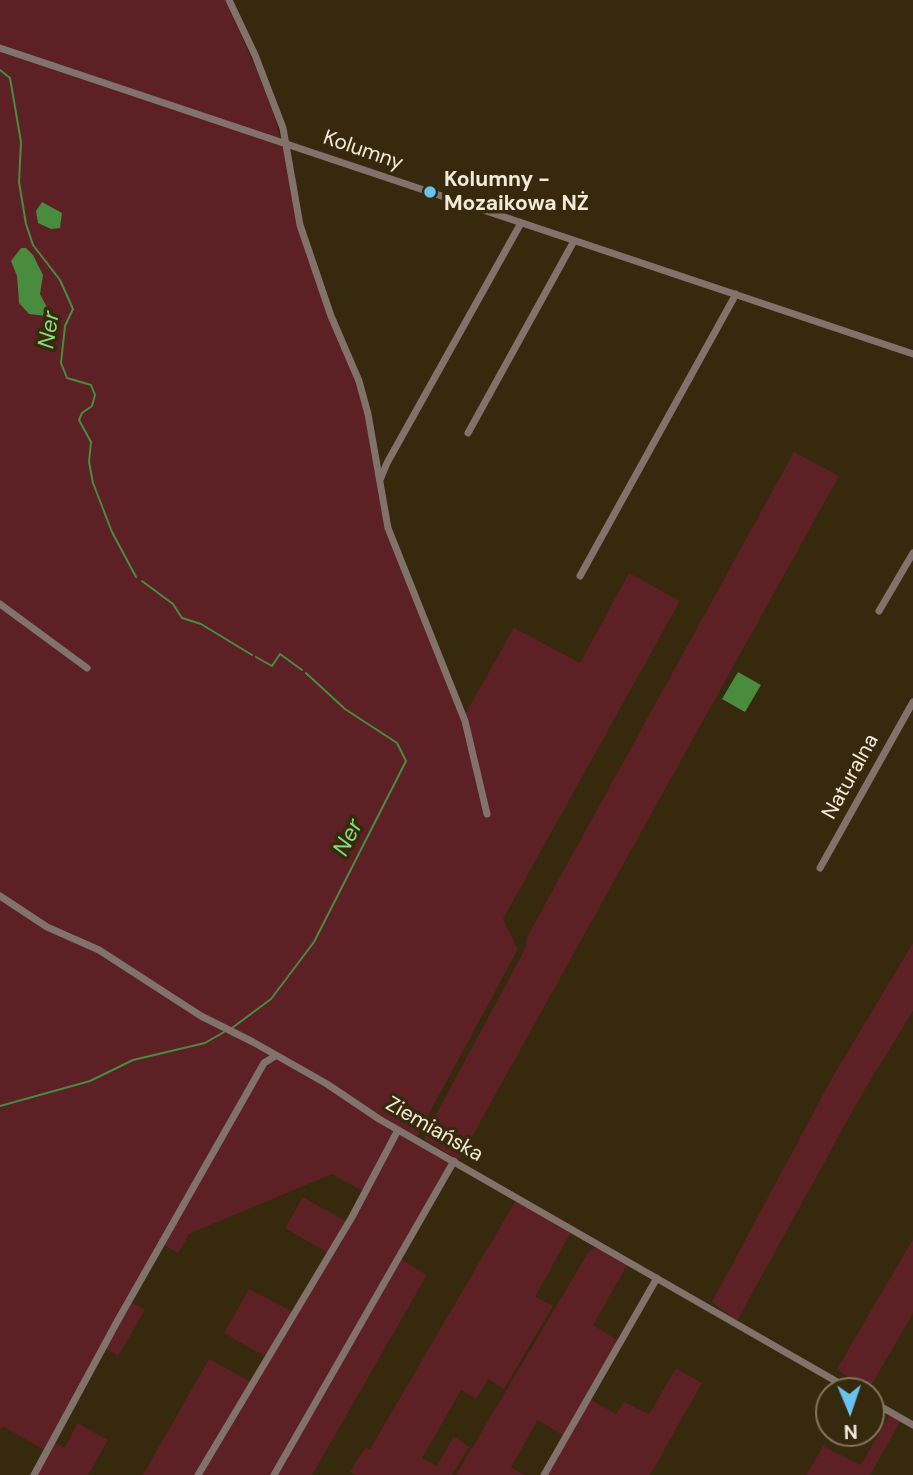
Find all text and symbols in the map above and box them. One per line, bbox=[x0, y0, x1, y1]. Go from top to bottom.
street label: Kolumny bbox=[320, 126, 406, 176]
place label: Kolumny - Mozaikowa NŻ bbox=[444, 167, 589, 217]
marker: Kolumny - Mozaikowa NŻ bbox=[422, 184, 438, 200]
water label: Ner bbox=[33, 309, 67, 351]
street label: Naturalna bbox=[817, 730, 885, 824]
water label: Ner bbox=[328, 815, 370, 861]
street label: Ziemiańska bbox=[381, 1092, 487, 1168]
north arrow bbox=[815, 1377, 885, 1447]
text: N bbox=[843, 1419, 858, 1444]

